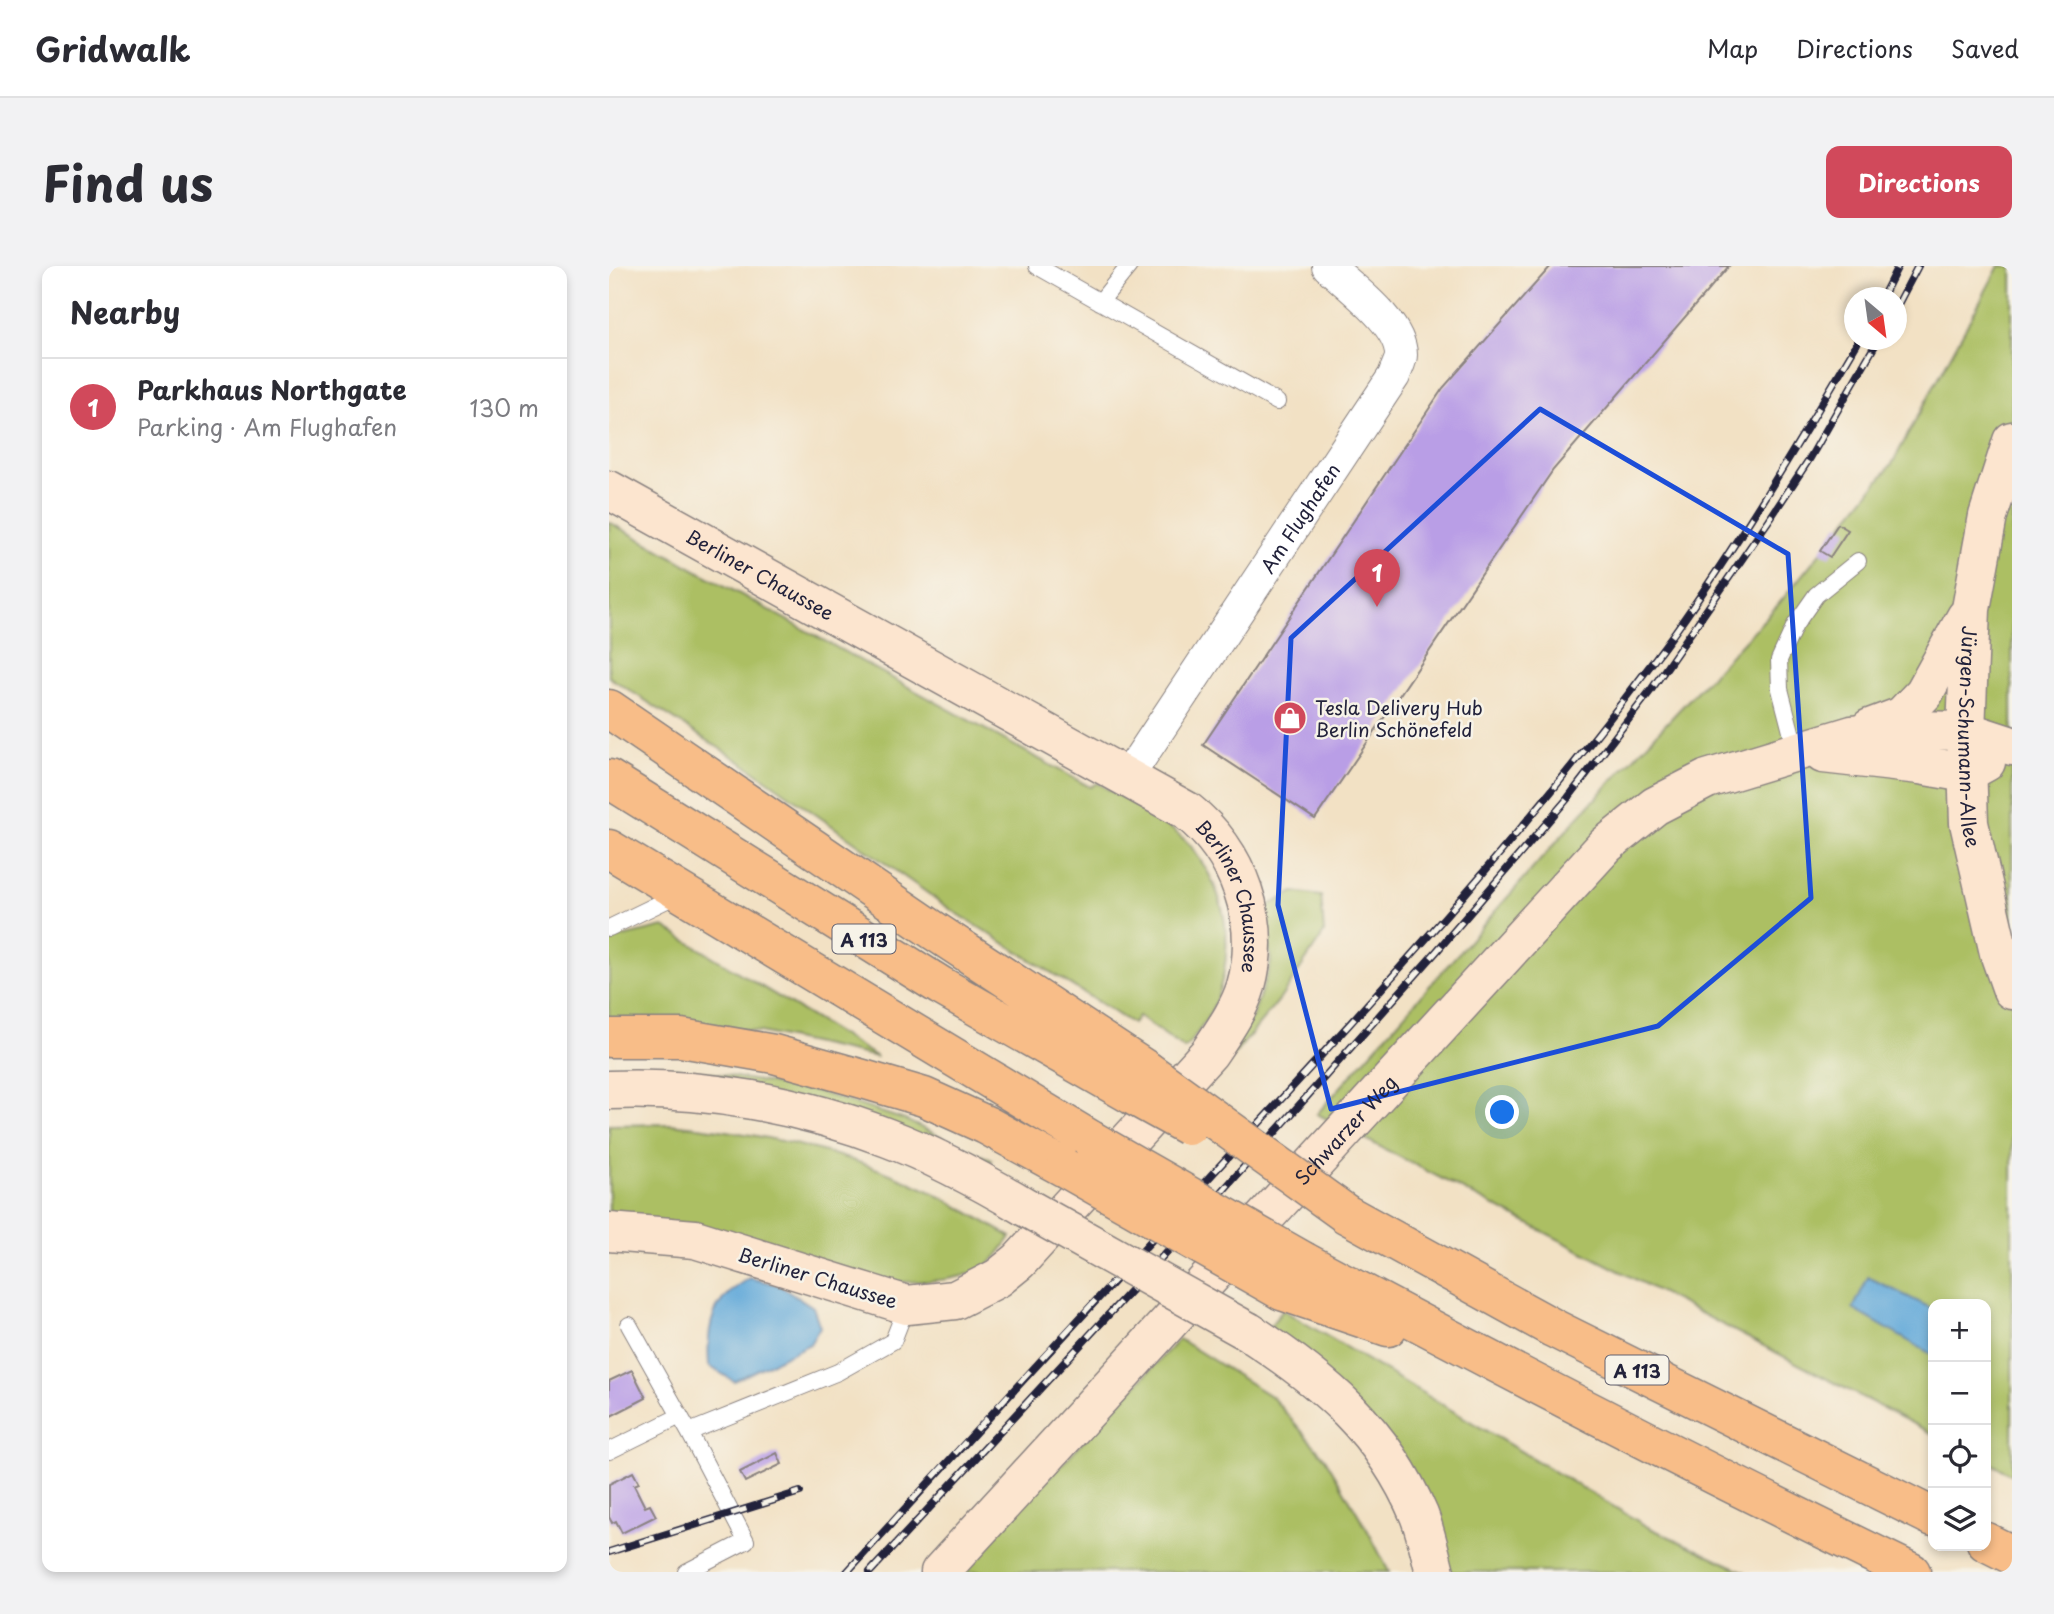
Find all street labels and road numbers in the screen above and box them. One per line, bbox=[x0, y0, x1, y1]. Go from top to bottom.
street label: Am Flughafen bbox=[1253, 457, 1346, 578]
street label: Berliner Chaussee bbox=[681, 522, 839, 626]
street label: Jürgen-Schumann-Allee bbox=[1952, 625, 1988, 850]
street label: Berliner Chaussee bbox=[1190, 812, 1266, 976]
road number: A 113 bbox=[833, 924, 895, 954]
street label: Schwarzer Weg bbox=[1288, 1068, 1403, 1191]
street label: Berliner Chaussee bbox=[735, 1239, 901, 1315]
road number: A 113 bbox=[1605, 1356, 1669, 1385]

